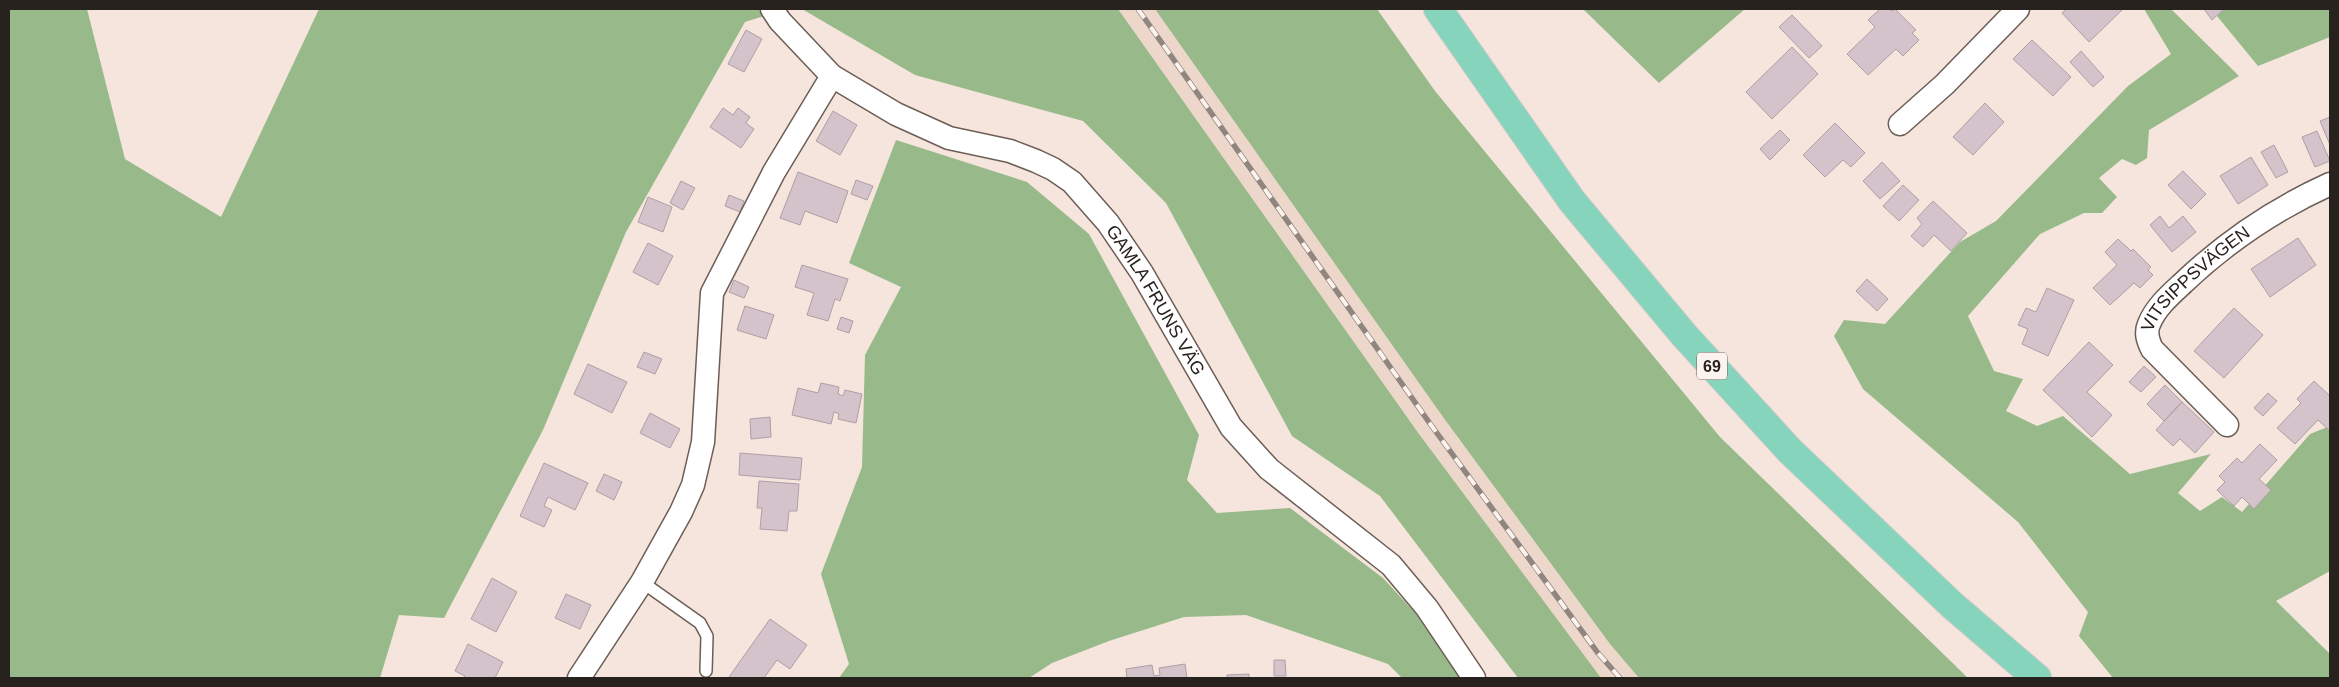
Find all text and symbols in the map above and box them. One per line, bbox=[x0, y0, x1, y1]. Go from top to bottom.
street label: GAMLA FRUNS VÄG bbox=[1102, 221, 1209, 379]
street label: VITSIPPSVÄGEN bbox=[2137, 222, 2253, 334]
road number: 69 bbox=[1697, 352, 1727, 380]

